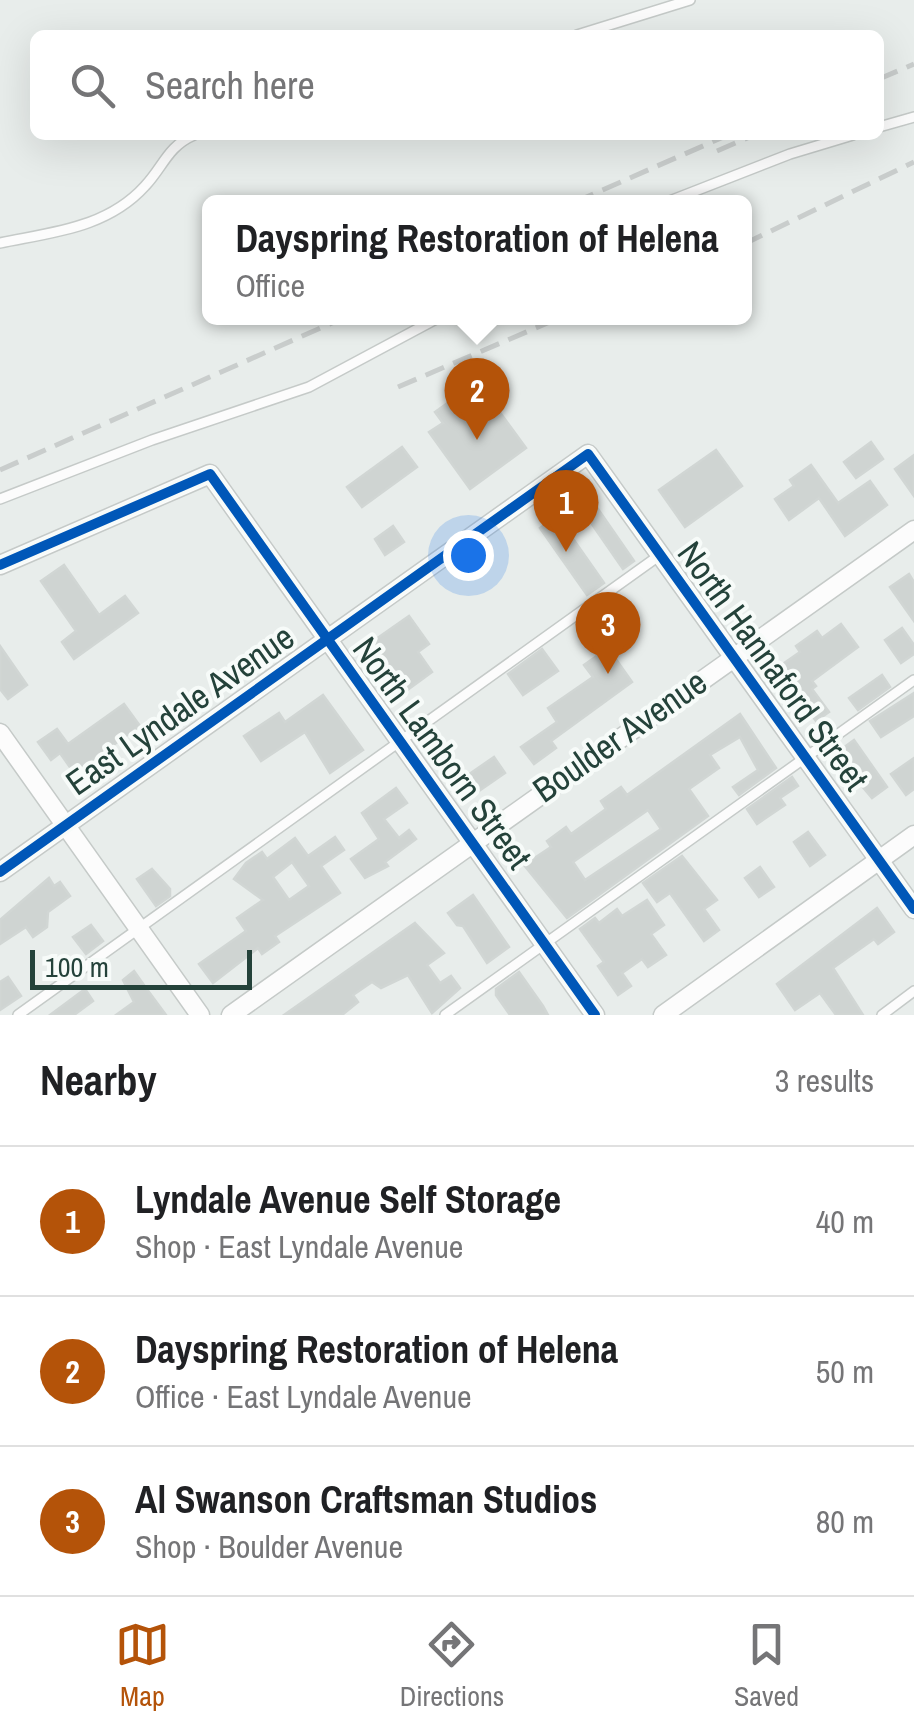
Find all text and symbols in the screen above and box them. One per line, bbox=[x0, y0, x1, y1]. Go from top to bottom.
search box bbox=[30, 30, 884, 140]
icon: search bbox=[65, 58, 120, 113]
text: Search here bbox=[145, 60, 315, 111]
popup bbox=[202, 195, 752, 325]
text: Dayspring Restoration of Helena bbox=[235, 213, 719, 264]
text: Office bbox=[235, 264, 305, 307]
pin: 2 bbox=[444, 358, 510, 440]
pin: 1 bbox=[534, 470, 598, 552]
your location bbox=[443, 530, 494, 581]
street label: North Hannaford Street bbox=[667, 532, 880, 800]
pin: 3 bbox=[576, 592, 640, 674]
street label: East Lyndale Avenue bbox=[56, 613, 303, 806]
street label: North Lamborn Street bbox=[342, 627, 543, 878]
street label: Boulder Avenue bbox=[523, 658, 716, 813]
scale bar bbox=[30, 945, 252, 990]
text: 100 m bbox=[45, 948, 109, 986]
text: Nearby bbox=[40, 1052, 157, 1108]
text: 3 results bbox=[775, 1059, 874, 1102]
text: Lyndale Avenue Self Storage bbox=[135, 1174, 561, 1225]
text: 1 bbox=[65, 1200, 80, 1243]
text: 40 m bbox=[816, 1200, 874, 1243]
text: Shop · East Lyndale Avenue bbox=[135, 1225, 463, 1268]
text: Dayspring Restoration of Helena bbox=[135, 1324, 618, 1375]
text: 2 bbox=[65, 1350, 80, 1393]
text: 50 m bbox=[816, 1350, 874, 1393]
text: Office · East Lyndale Avenue bbox=[135, 1375, 472, 1418]
text: Al Swanson Craftsman Studios bbox=[135, 1474, 597, 1525]
text: 3 bbox=[65, 1500, 80, 1543]
text: 80 m bbox=[816, 1500, 874, 1543]
text: Shop · Boulder Avenue bbox=[135, 1525, 403, 1568]
tab: Map bbox=[115, 1617, 170, 1715]
tab: Directions bbox=[400, 1617, 504, 1715]
tab: Saved bbox=[734, 1617, 799, 1715]

